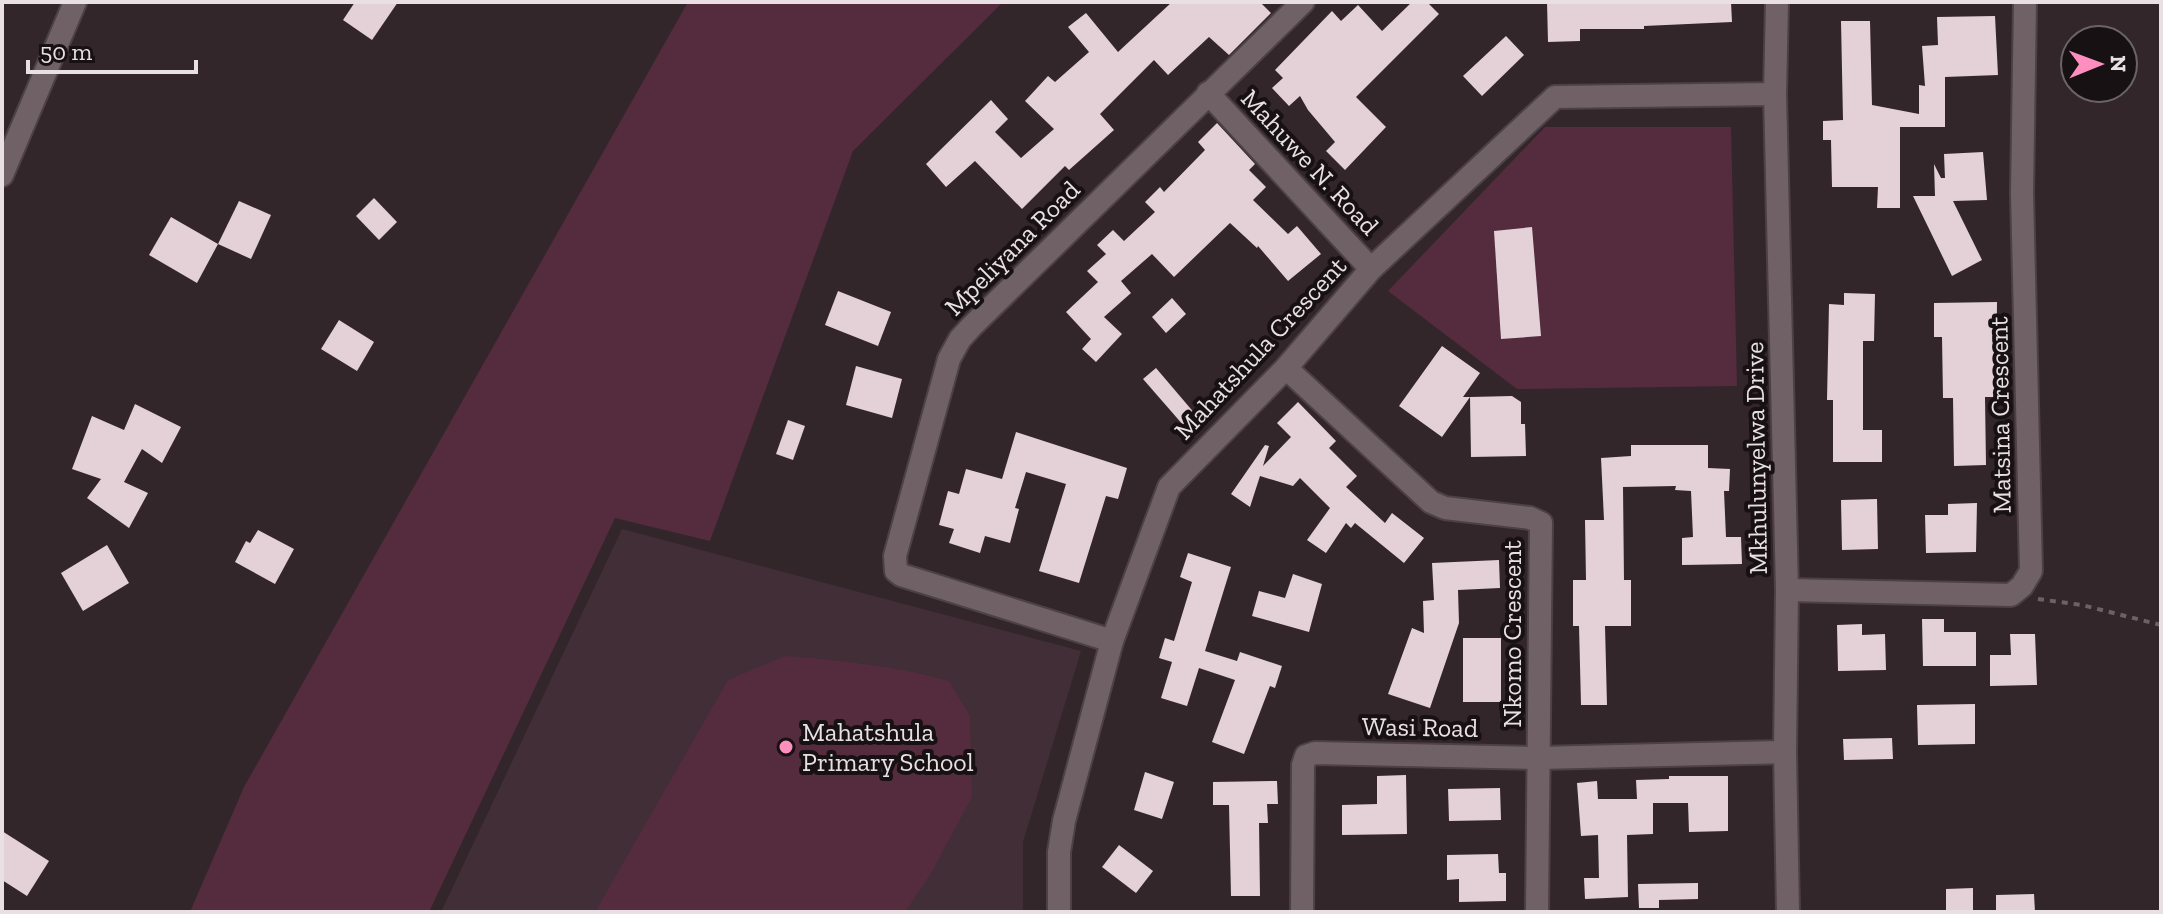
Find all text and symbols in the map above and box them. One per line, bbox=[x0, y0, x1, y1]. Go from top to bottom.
scale bar bbox=[28, 24, 196, 74]
north arrow bbox=[2059, 24, 2139, 104]
text: 50 m bbox=[40, 37, 93, 66]
text: N bbox=[2105, 55, 2132, 73]
street label: Mahuwe N. Road bbox=[1234, 82, 1386, 242]
street label: Mpeliyana Road bbox=[938, 174, 1086, 322]
street label: Mahatshula Crescent bbox=[1167, 250, 1353, 446]
street label: Matsina Crescent bbox=[1982, 316, 2018, 514]
street label: Mkhulunyelwa Drive bbox=[1738, 341, 1774, 575]
street label: Nkomo Crescent bbox=[1496, 540, 1528, 728]
street label: Wasi Road bbox=[1362, 710, 1478, 744]
place label: Mahatshula Primary School bbox=[802, 716, 974, 778]
marker: Mahatshula Primary School bbox=[777, 738, 795, 756]

